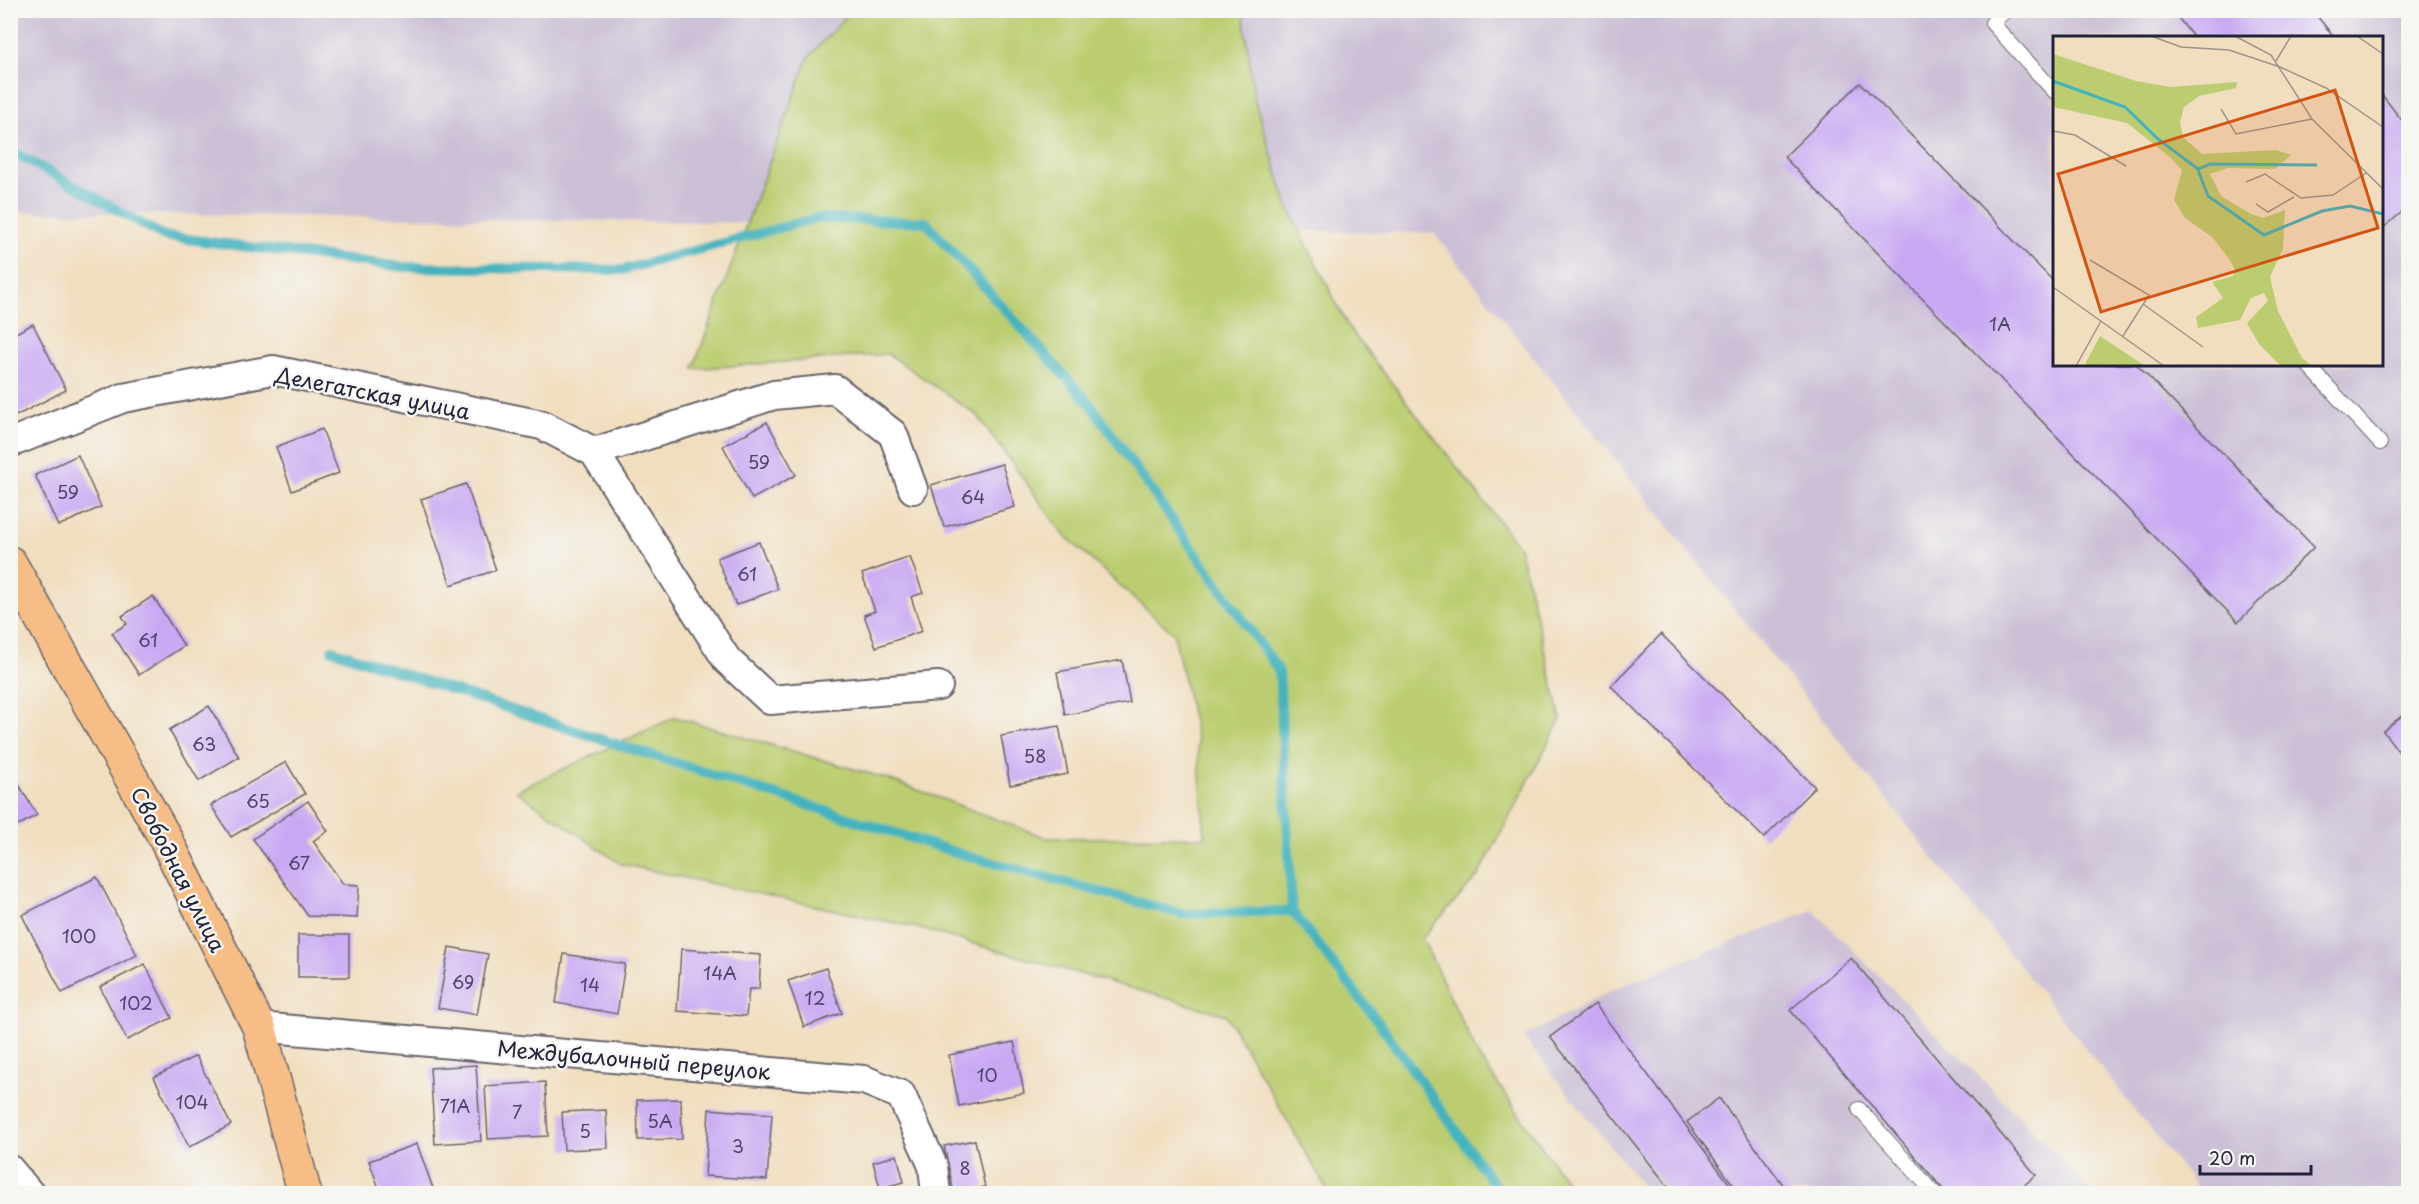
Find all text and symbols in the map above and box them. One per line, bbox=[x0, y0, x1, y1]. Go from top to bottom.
inset map bbox=[2053, 36, 2383, 366]
house number: 1А bbox=[1989, 310, 2011, 337]
street label: Делегатская улица bbox=[272, 357, 474, 427]
house number: 59 bbox=[748, 448, 770, 475]
house number: 59 bbox=[57, 478, 79, 505]
house number: 64 bbox=[961, 483, 985, 510]
house number: 61 bbox=[737, 560, 757, 587]
house number: 61 bbox=[138, 626, 158, 653]
house number: 63 bbox=[192, 730, 216, 757]
house number: 58 bbox=[1024, 742, 1046, 769]
street label: Свободная улица bbox=[123, 781, 235, 958]
house number: 65 bbox=[246, 787, 270, 814]
house number: 67 bbox=[288, 849, 310, 876]
house number: 100 bbox=[62, 922, 96, 949]
house number: 14А bbox=[703, 959, 737, 986]
house number: 69 bbox=[452, 968, 474, 995]
house number: 14 bbox=[580, 971, 600, 998]
house number: 12 bbox=[805, 984, 825, 1011]
house number: 102 bbox=[119, 989, 153, 1016]
street label: Междубалочный переулок bbox=[496, 1031, 772, 1087]
house number: 10 bbox=[976, 1061, 998, 1088]
house number: 104 bbox=[175, 1088, 209, 1115]
house number: 71А bbox=[440, 1092, 471, 1119]
house number: 7 bbox=[512, 1098, 522, 1125]
house number: 5А bbox=[647, 1107, 673, 1134]
house number: 5 bbox=[579, 1117, 591, 1144]
house number: 3 bbox=[732, 1132, 744, 1159]
scale bar bbox=[2200, 1138, 2311, 1176]
text: 20 m bbox=[2209, 1144, 2255, 1171]
house number: 8 bbox=[959, 1154, 971, 1181]

